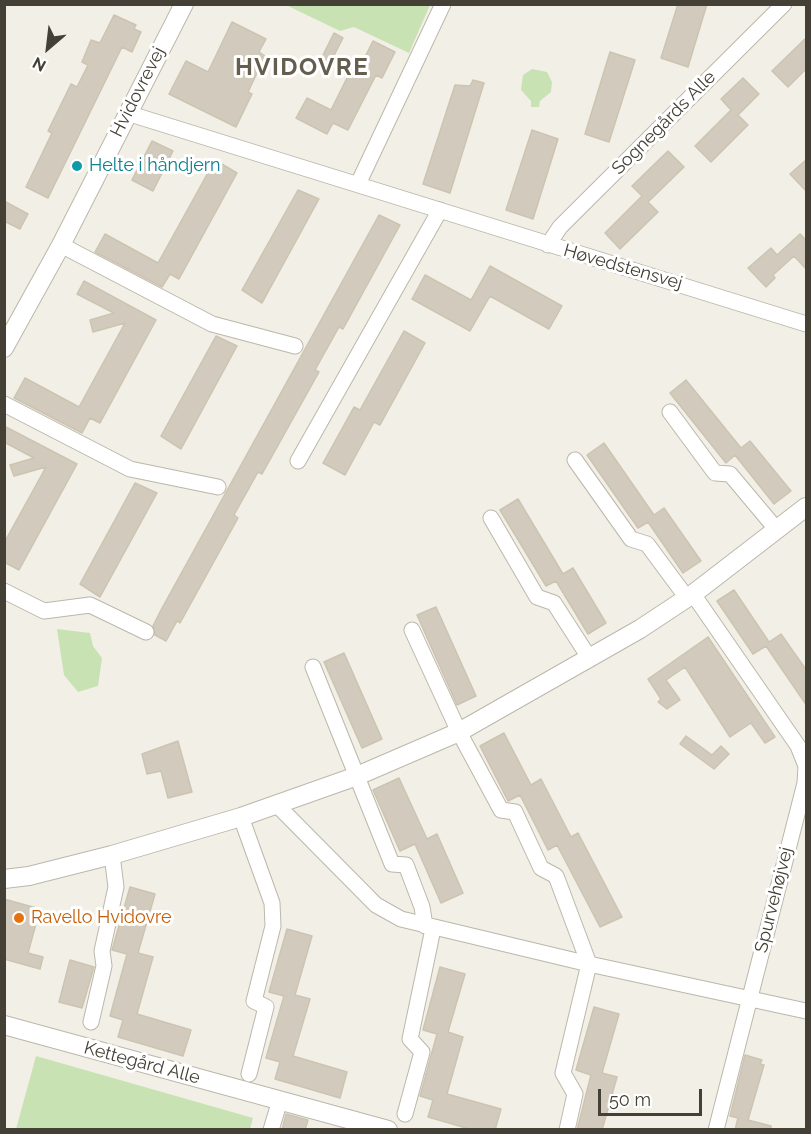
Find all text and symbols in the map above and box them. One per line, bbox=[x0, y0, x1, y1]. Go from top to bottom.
north arrow bbox=[18, 18, 78, 78]
street label: Hvidovrevej bbox=[106, 43, 170, 141]
text: N bbox=[29, 53, 49, 76]
district label: HVIDOVRE bbox=[235, 54, 369, 82]
street label: Sognegårds Alle bbox=[608, 67, 720, 179]
place label: Helte i håndjern bbox=[89, 155, 221, 177]
marker: Helte i håndjern bbox=[70, 159, 84, 173]
street label: Høvedstensvej bbox=[561, 240, 685, 294]
street label: Spurvehøjvej bbox=[750, 845, 798, 955]
place label: Ravello Hvidovre bbox=[31, 907, 172, 929]
marker: Ravello Hvidovre bbox=[12, 911, 26, 925]
street label: Kettegård Alle bbox=[82, 1037, 202, 1089]
scale bar bbox=[601, 1077, 704, 1115]
text: 50 m bbox=[609, 1089, 651, 1110]

